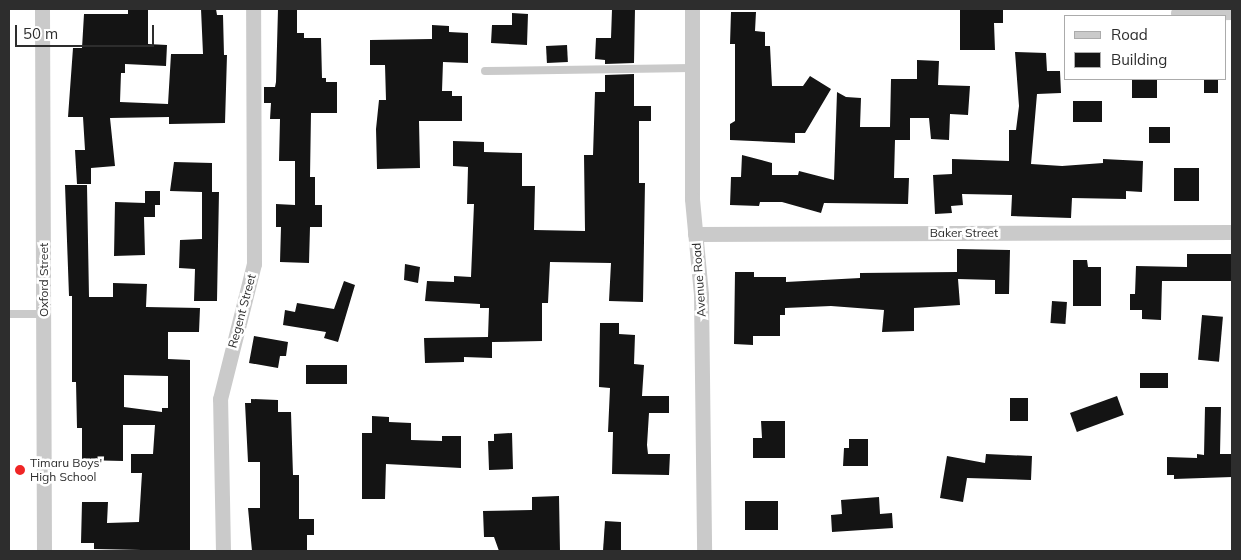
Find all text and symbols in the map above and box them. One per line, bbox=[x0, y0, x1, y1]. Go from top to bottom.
scale bar bbox=[18, 15, 156, 47]
legend bbox=[1064, 15, 1226, 80]
text: 50 m bbox=[23, 24, 58, 43]
text: Road bbox=[1111, 25, 1148, 44]
text: Building bbox=[1111, 50, 1167, 69]
street label: Baker Street bbox=[930, 226, 998, 240]
street label: Avenue Road bbox=[689, 242, 709, 318]
street label: Oxford Street bbox=[37, 243, 51, 317]
street label: Regent Street bbox=[225, 272, 259, 350]
place label: Timaru Boys' High School bbox=[30, 456, 102, 484]
marker: Timaru Boys' High School bbox=[14, 464, 26, 476]

